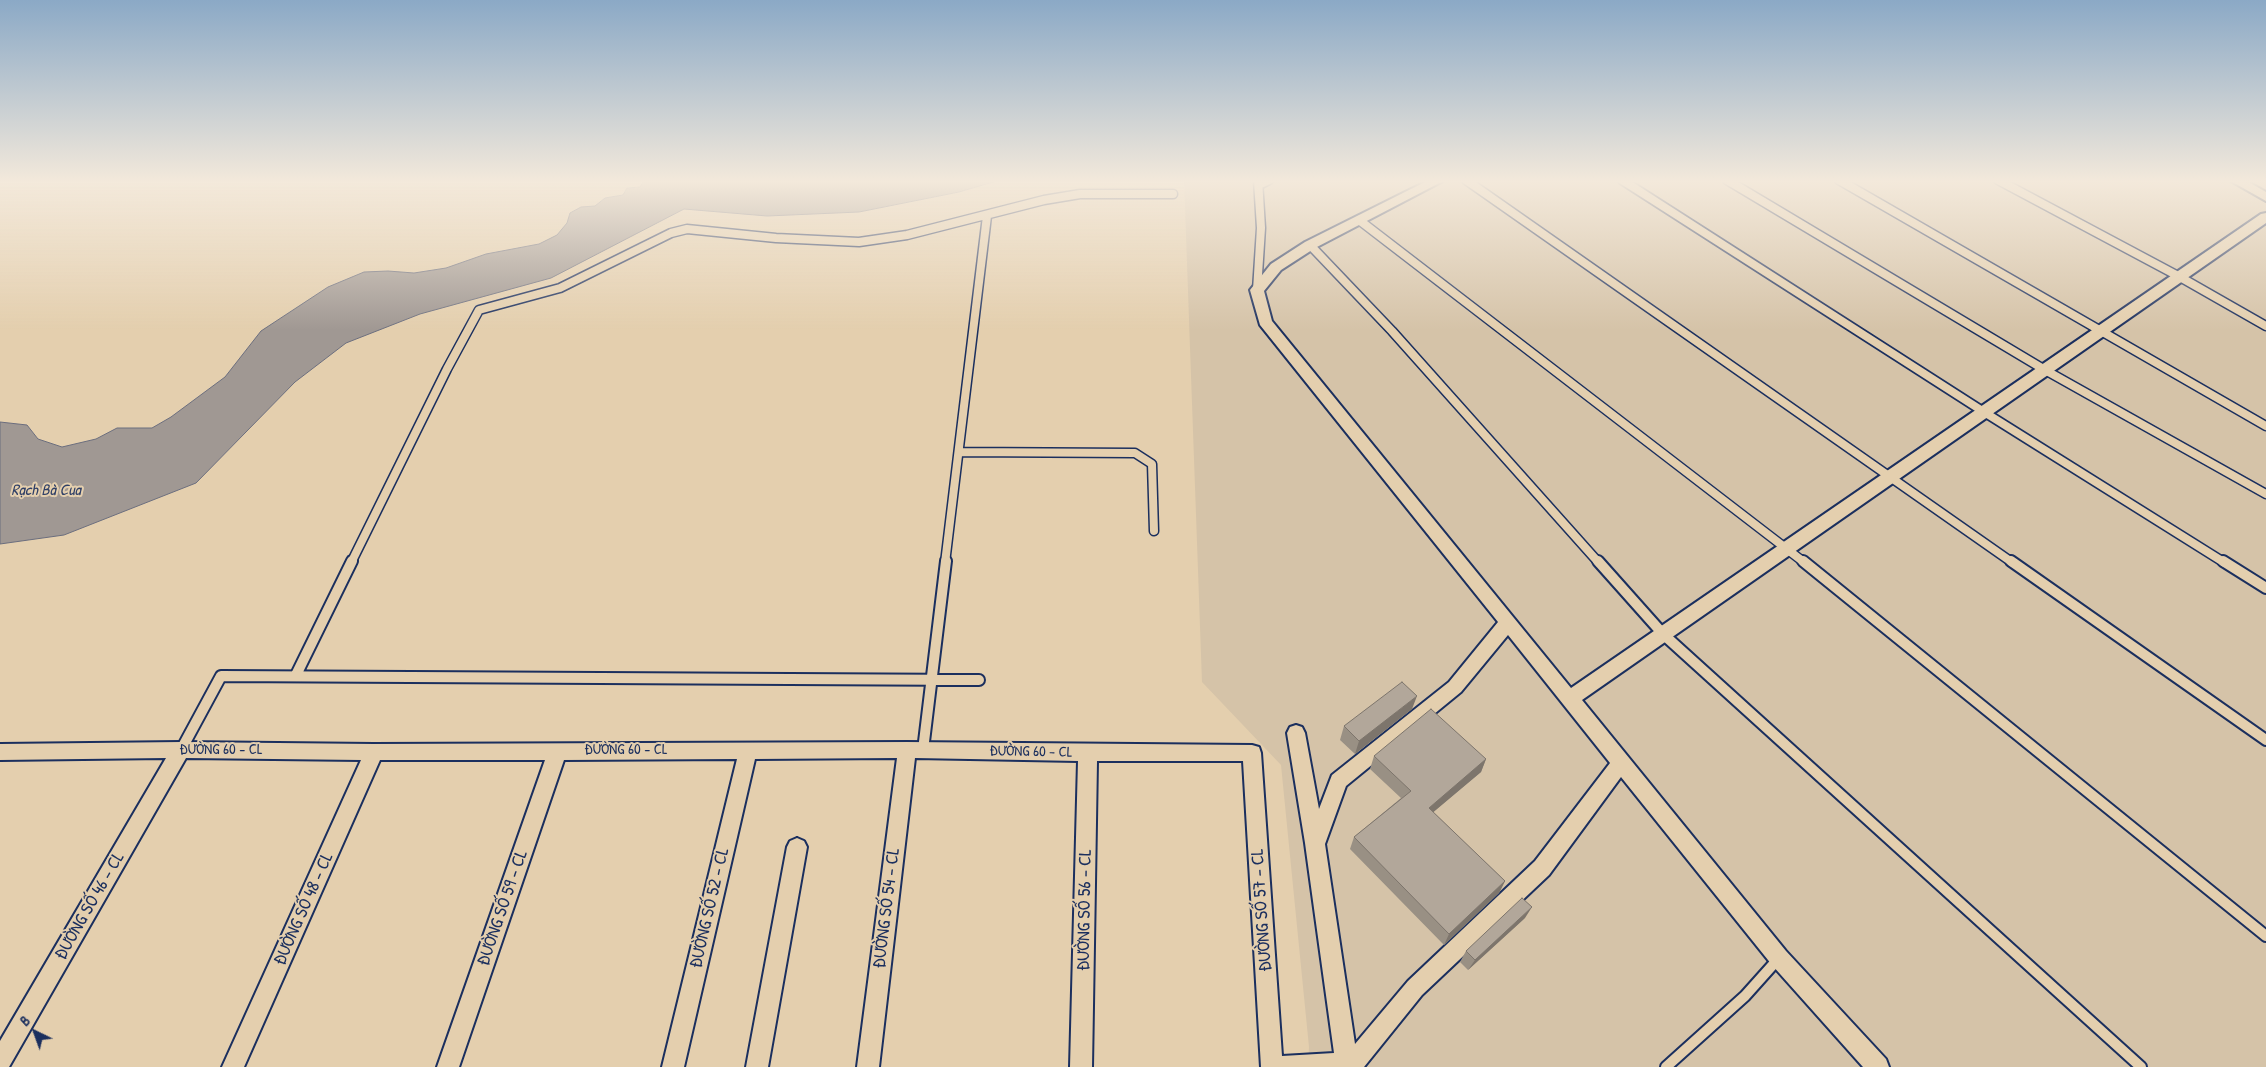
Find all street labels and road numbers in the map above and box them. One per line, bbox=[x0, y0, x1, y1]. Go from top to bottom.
street label: ĐƯỜNG 60 - CL bbox=[180, 741, 262, 759]
street label: ĐƯỜNG 60 - CL bbox=[585, 741, 667, 759]
street label: ĐƯỜNG 60 - CL bbox=[989, 742, 1073, 762]
street label: ĐƯỜNG SỐ 52 - CL bbox=[686, 846, 734, 970]
street label: ĐƯỜNG SỐ 59 - CL bbox=[473, 847, 533, 969]
street label: ĐƯỜNG SỐ 54 - CL bbox=[869, 847, 905, 969]
street label: ĐƯỜNG SỐ 46 - CL bbox=[50, 848, 130, 964]
street label: ĐƯỜNG SỐ 57 - CL bbox=[1247, 848, 1277, 972]
street label: ĐƯỜNG SỐ 48 - CL bbox=[269, 849, 339, 969]
street label: ĐƯỜNG SỐ 56 - CL bbox=[1073, 849, 1097, 971]

